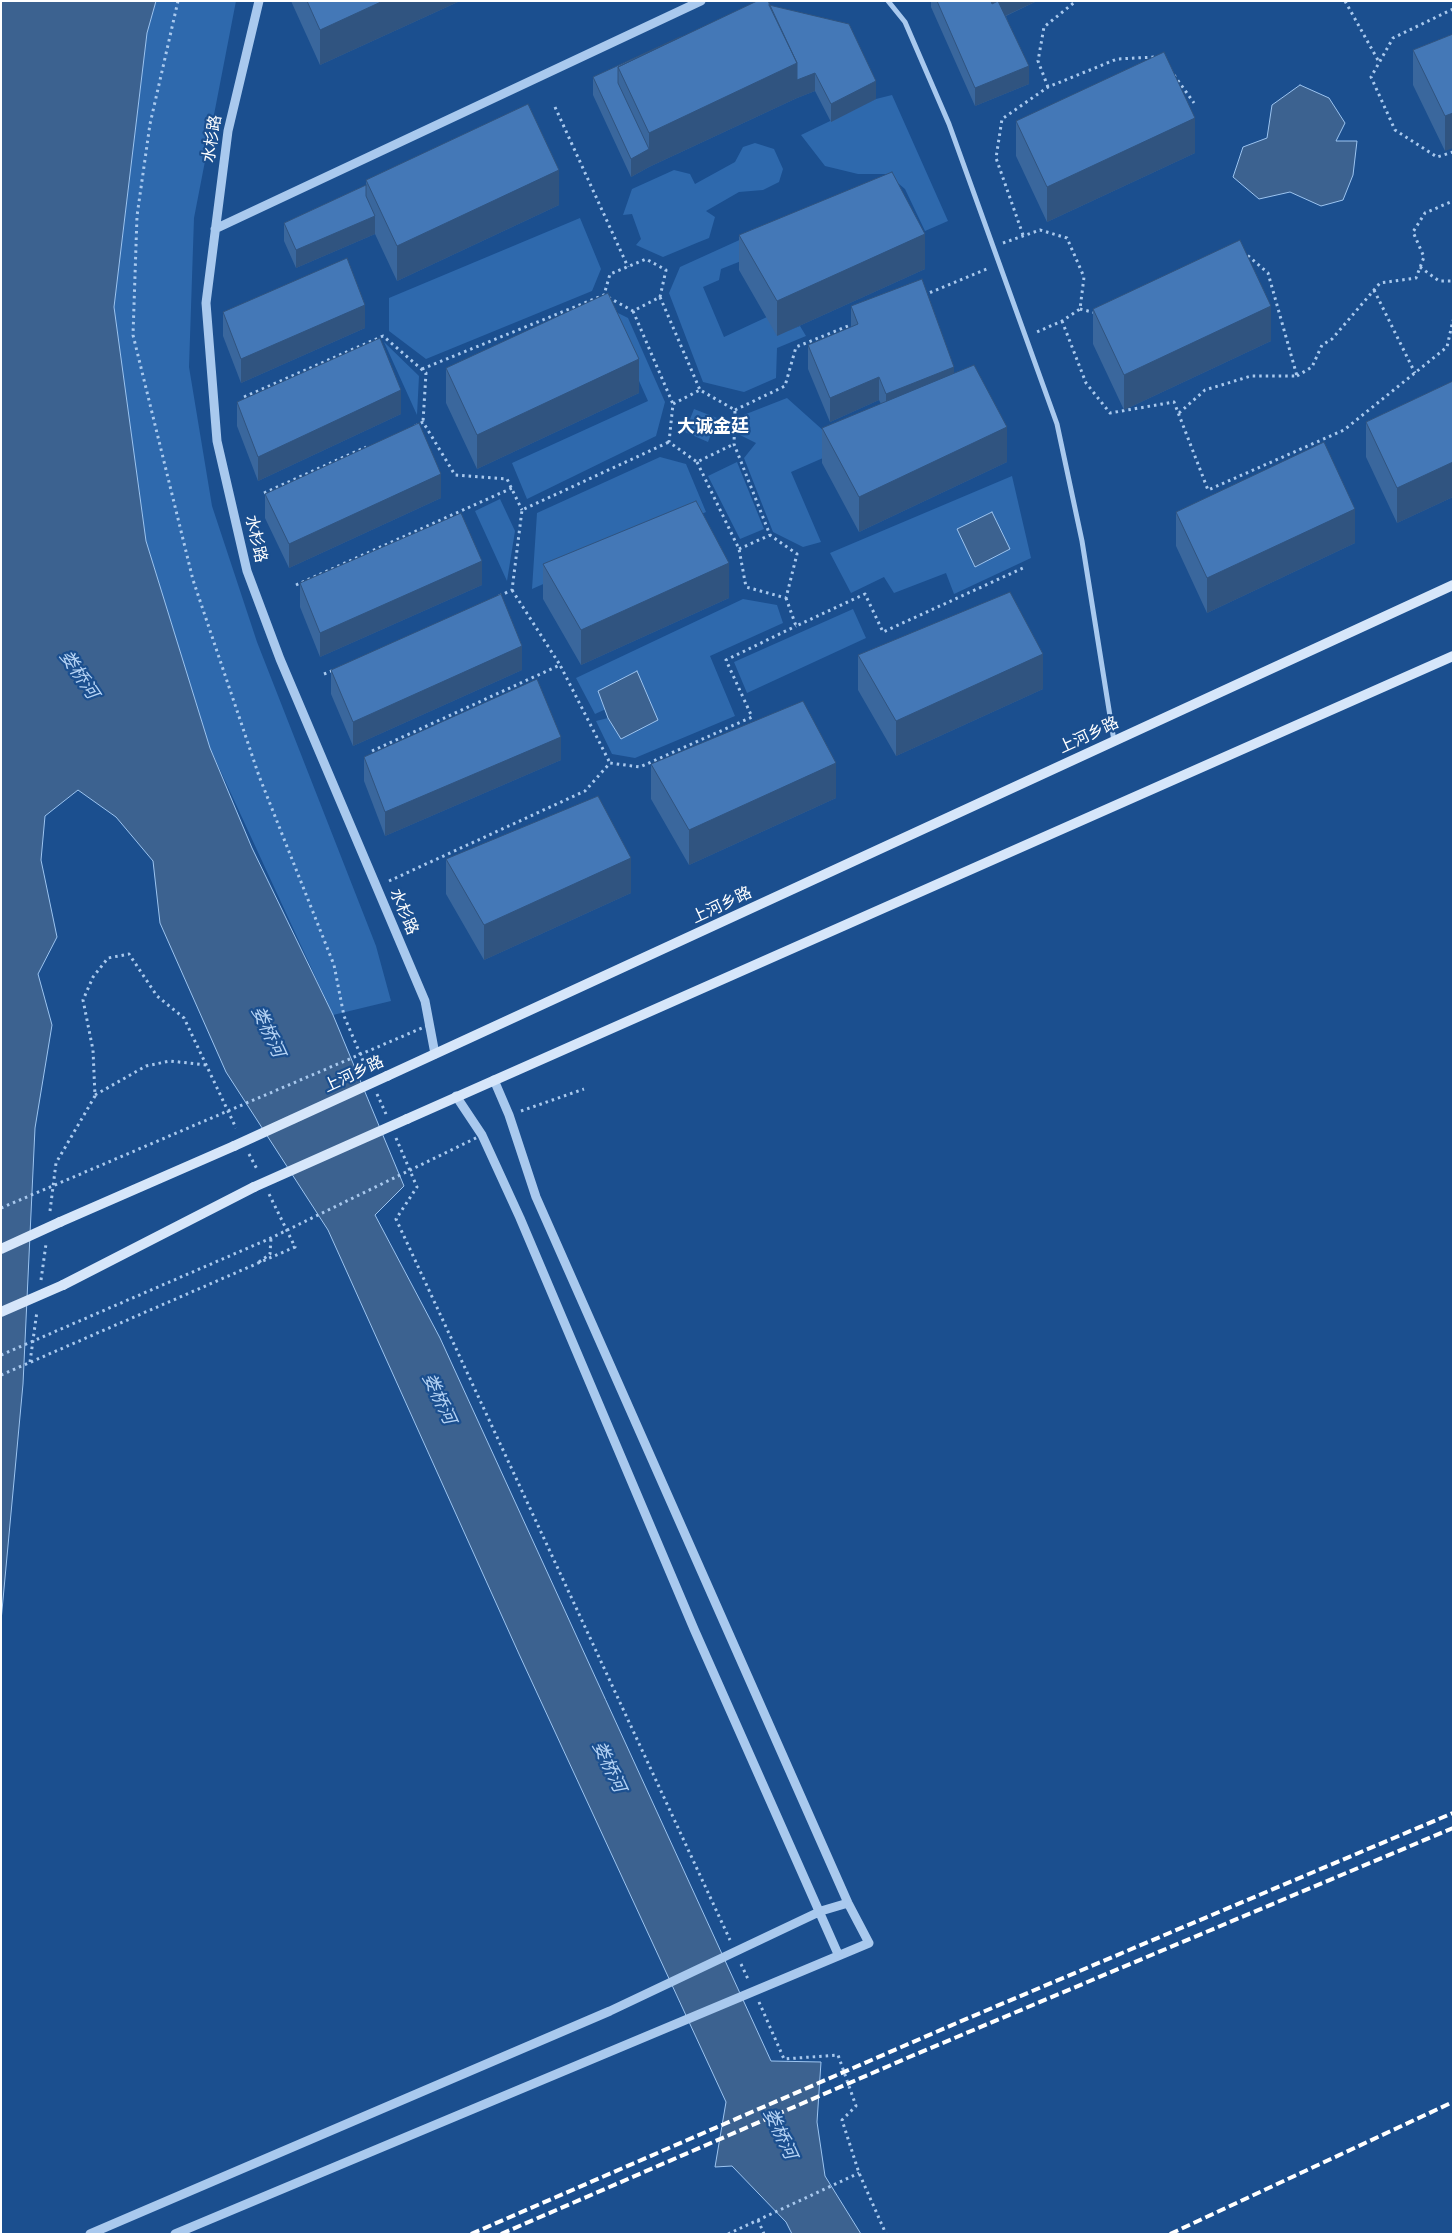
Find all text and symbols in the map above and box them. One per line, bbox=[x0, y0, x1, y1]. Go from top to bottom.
street label: 水杉路 bbox=[200, 114, 226, 164]
district label: 大诚金廷 bbox=[677, 416, 749, 438]
street label: 水杉路 bbox=[240, 513, 270, 565]
water label: 娄桥河 bbox=[54, 647, 102, 703]
street label: 上河乡路 bbox=[1056, 714, 1122, 758]
street label: 上河乡路 bbox=[689, 884, 755, 928]
street label: 水杉路 bbox=[385, 886, 421, 938]
water label: 娄桥河 bbox=[246, 1003, 288, 1061]
street label: 上河乡路 bbox=[321, 1053, 387, 1097]
water label: 娄桥河 bbox=[417, 1370, 459, 1428]
water label: 娄桥河 bbox=[587, 1738, 629, 1796]
water label: 娄桥河 bbox=[758, 2105, 800, 2163]

